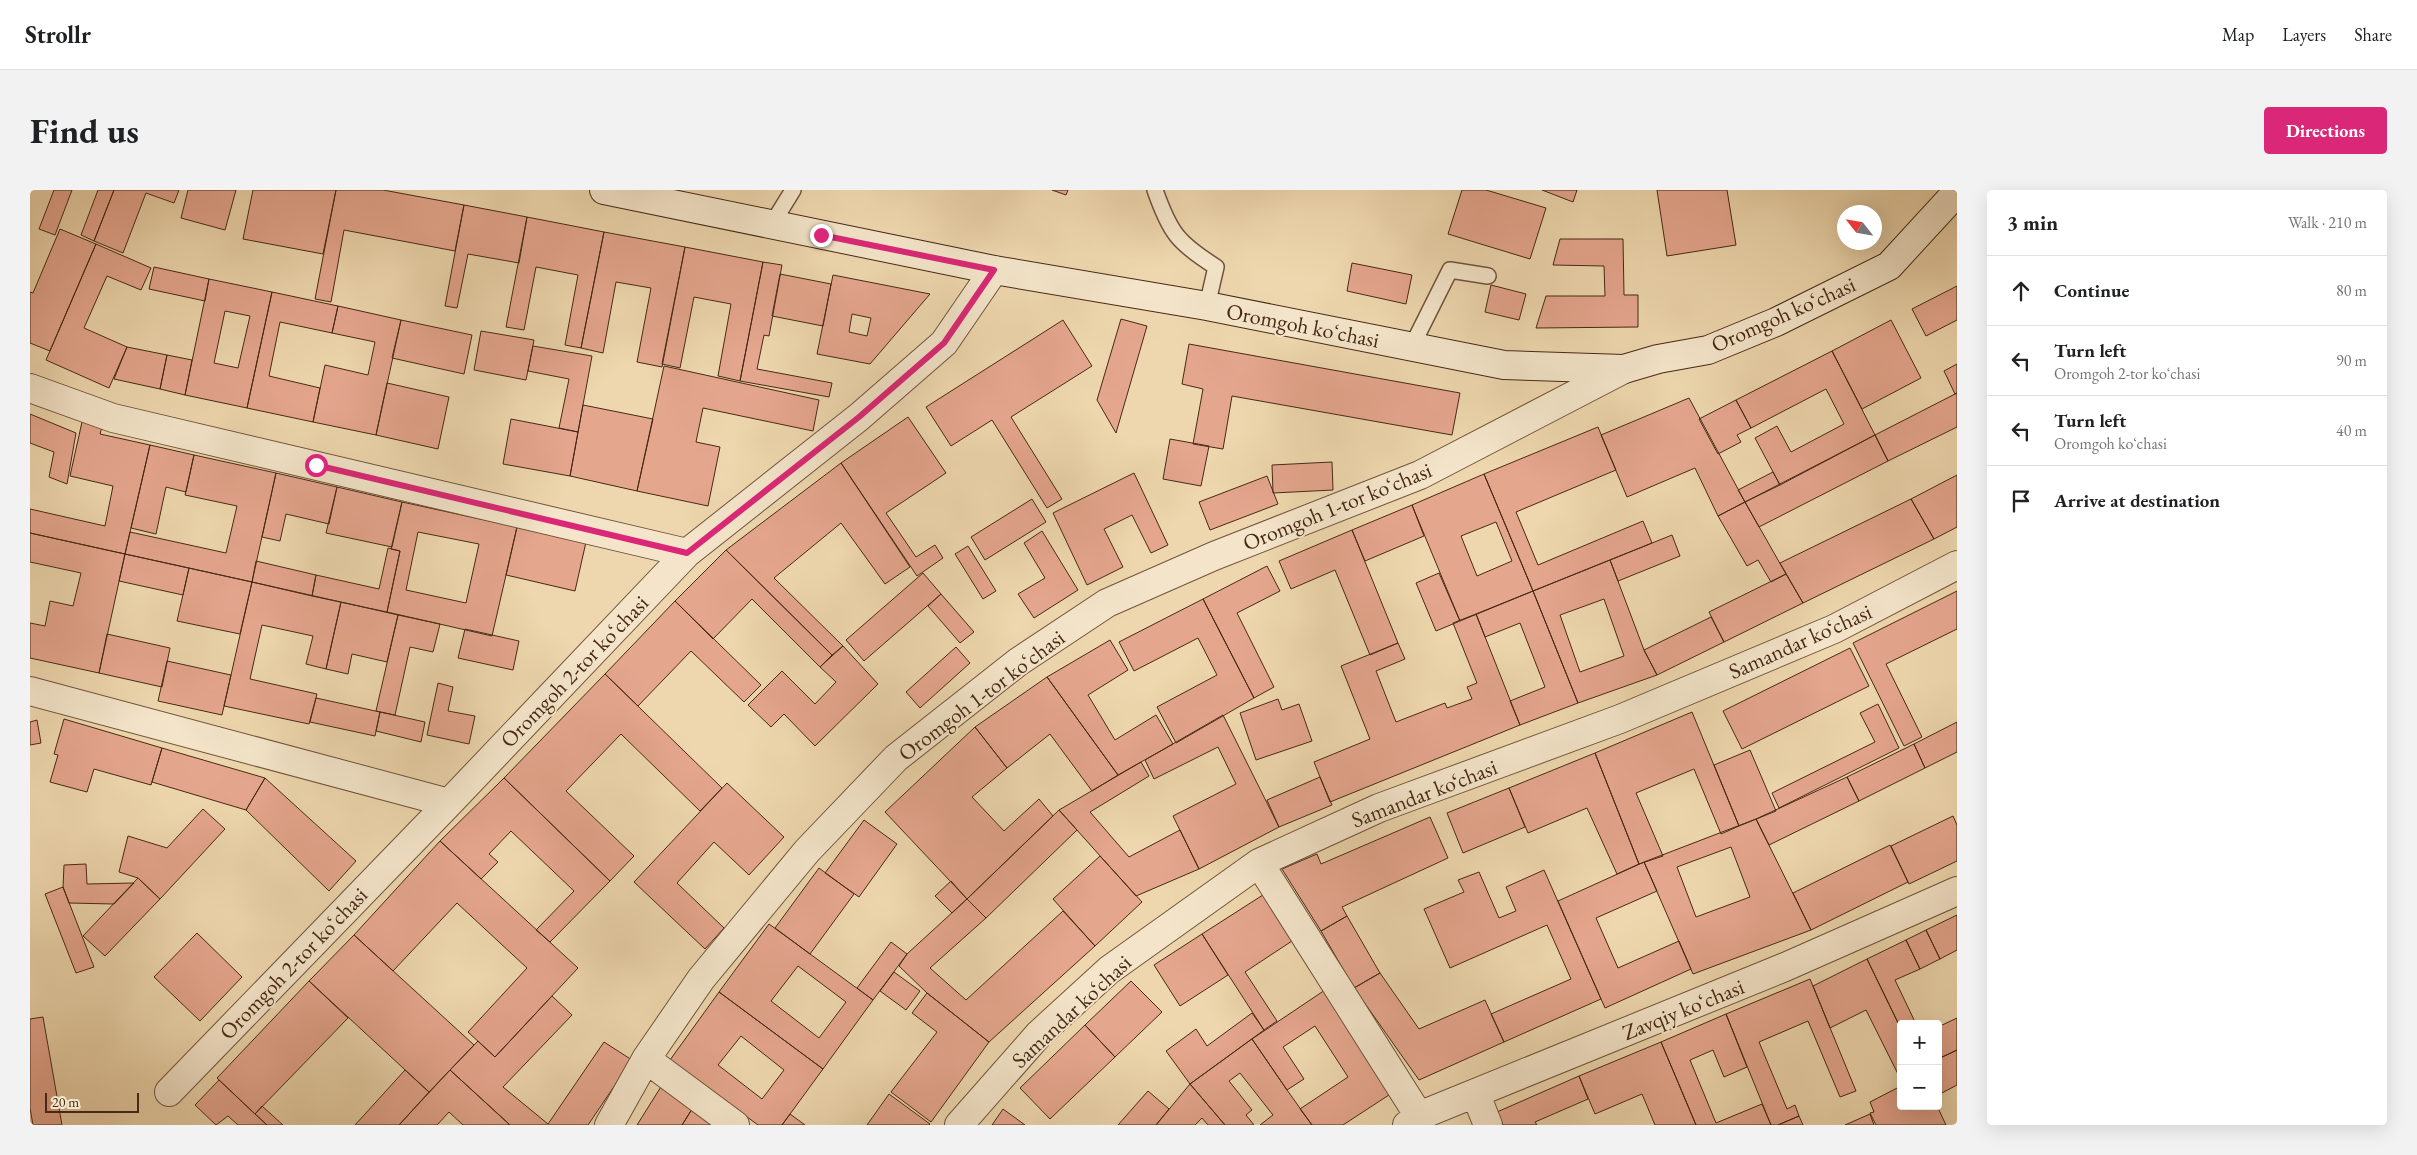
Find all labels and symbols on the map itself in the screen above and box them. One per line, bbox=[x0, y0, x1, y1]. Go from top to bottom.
north arrow bbox=[1837, 205, 1882, 250]
route end bbox=[810, 224, 833, 247]
street label: Oromgoh koʻchasi bbox=[1706, 270, 1860, 359]
street label: Oromgoh koʻchasi bbox=[1224, 296, 1382, 355]
route start bbox=[305, 454, 328, 477]
street label: Oromgoh 1-tor koʻchasi bbox=[1238, 455, 1436, 558]
street label: Oromgoh 2-tor koʻchasi bbox=[494, 589, 655, 754]
street label: Samandar ko‘chasi bbox=[1724, 597, 1876, 686]
street label: Oromgoh 1-tor koʻchasi bbox=[892, 623, 1070, 768]
street label: Samandar ko‘chasi bbox=[1347, 752, 1501, 835]
street label: Oromgoh 2-tor koʻchasi bbox=[213, 881, 374, 1046]
street label: Samandar ko‘chasi bbox=[1005, 948, 1137, 1074]
street label: Zavqiy koʻchasi bbox=[1618, 972, 1748, 1047]
scale bar bbox=[45, 1090, 139, 1113]

